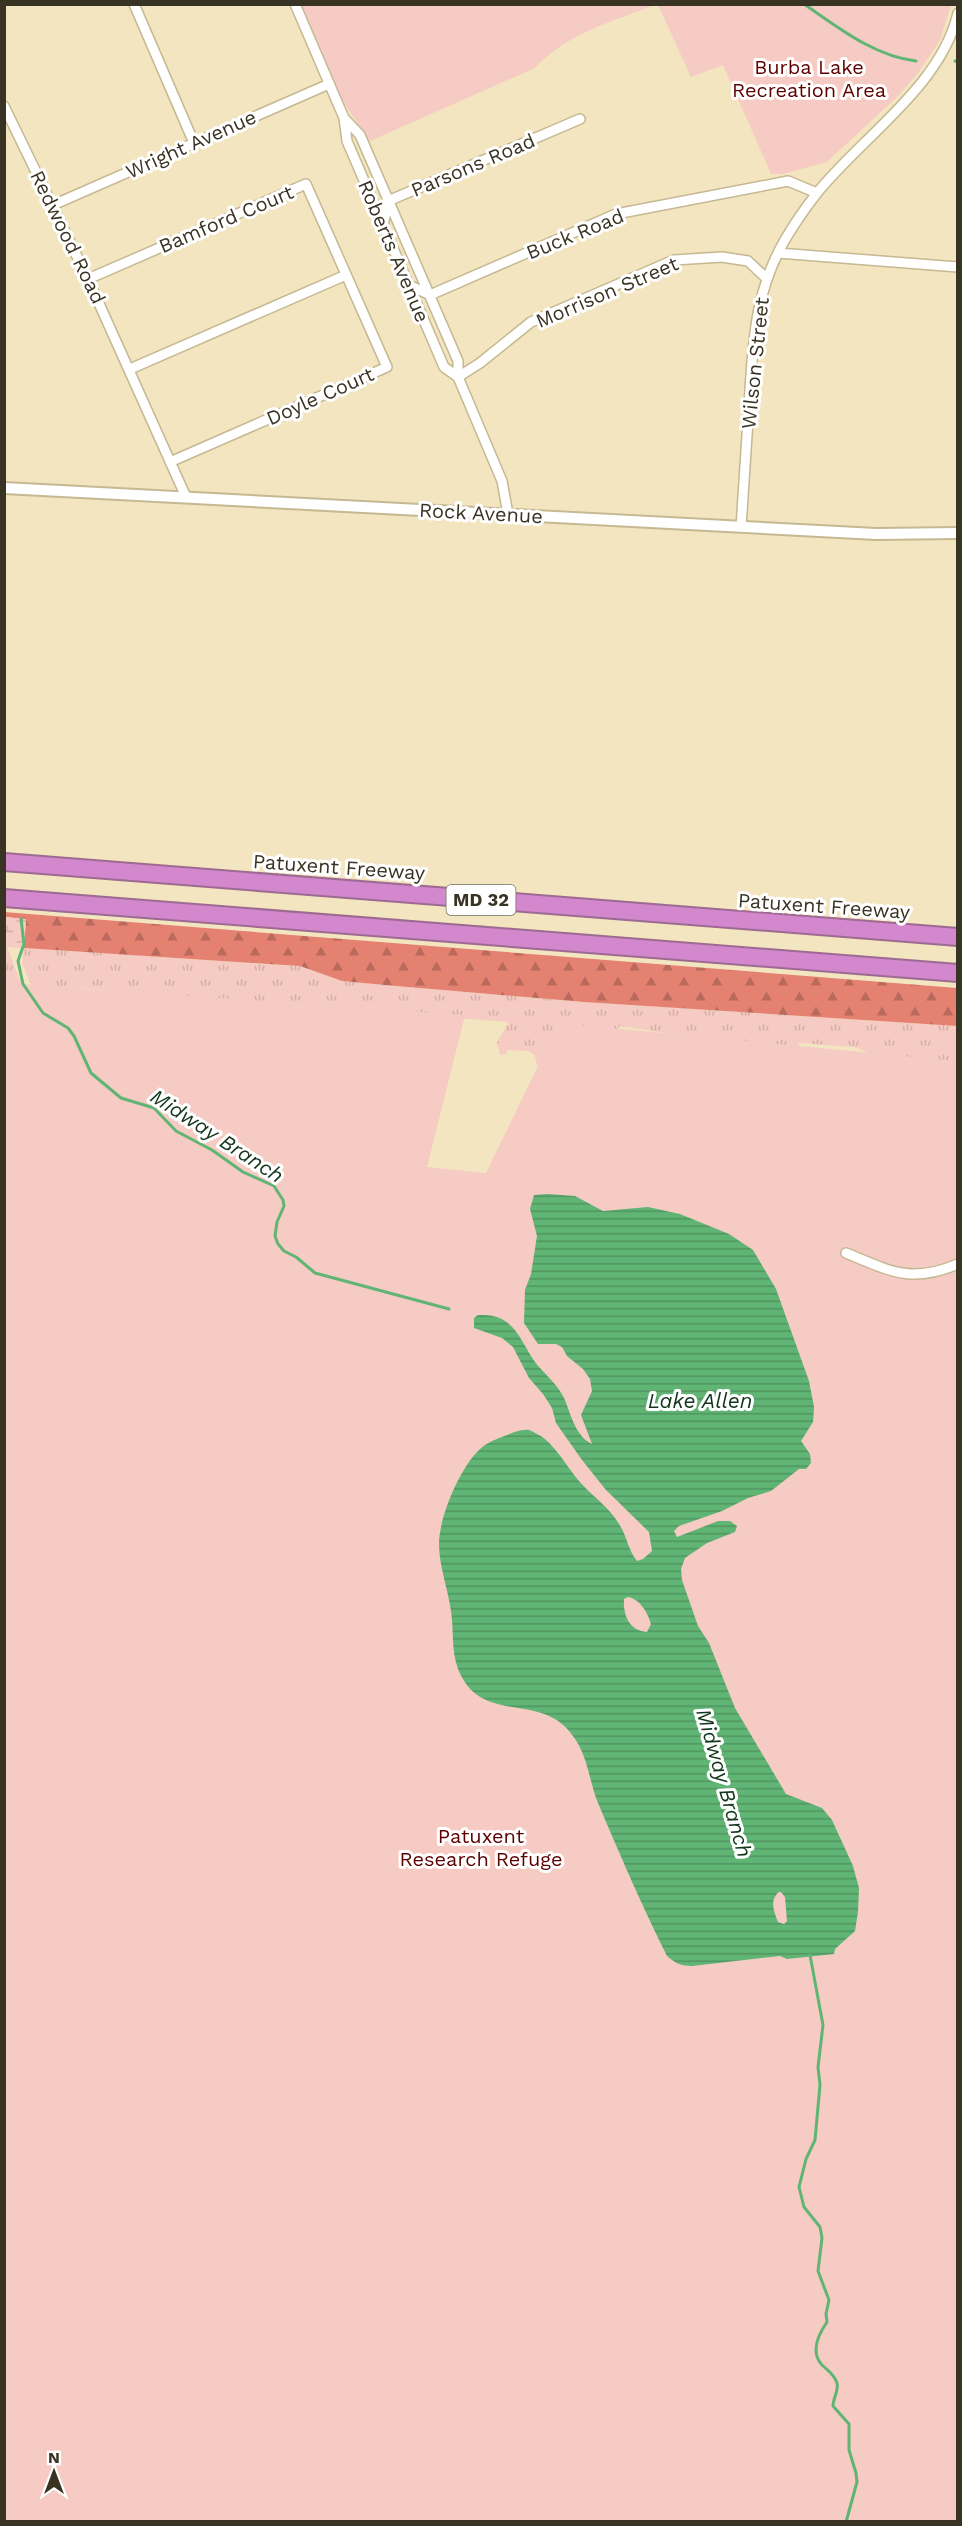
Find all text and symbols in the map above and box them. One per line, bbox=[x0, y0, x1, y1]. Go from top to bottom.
park label: Burba Lake Recreation Area bbox=[732, 55, 886, 102]
street label: Wright Avenue bbox=[122, 105, 260, 183]
street label: Parsons Road bbox=[407, 128, 539, 202]
street label: Redwood Road bbox=[25, 166, 111, 308]
street label: Roberts Avenue bbox=[353, 176, 435, 326]
street label: Bamford Court bbox=[155, 180, 298, 258]
street label: Buck Road bbox=[523, 204, 627, 264]
street label: Morrison Street bbox=[532, 251, 682, 333]
street label: Wilson Street bbox=[736, 295, 774, 430]
street label: Doyle Court bbox=[263, 361, 378, 430]
street label: Rock Avenue bbox=[419, 498, 543, 528]
street label: Patuxent Freeway bbox=[252, 849, 427, 885]
road number: MD 32 bbox=[446, 885, 516, 915]
street label: Patuxent Freeway bbox=[737, 888, 912, 924]
water label: Midway Branch bbox=[146, 1083, 288, 1188]
water label: Lake Allen bbox=[648, 1388, 752, 1413]
water label: Midway Branch bbox=[691, 1706, 758, 1860]
park label: Patuxent Research Refuge bbox=[400, 1824, 562, 1871]
north arrow bbox=[24, 2442, 84, 2502]
text: N bbox=[48, 2448, 60, 2467]

